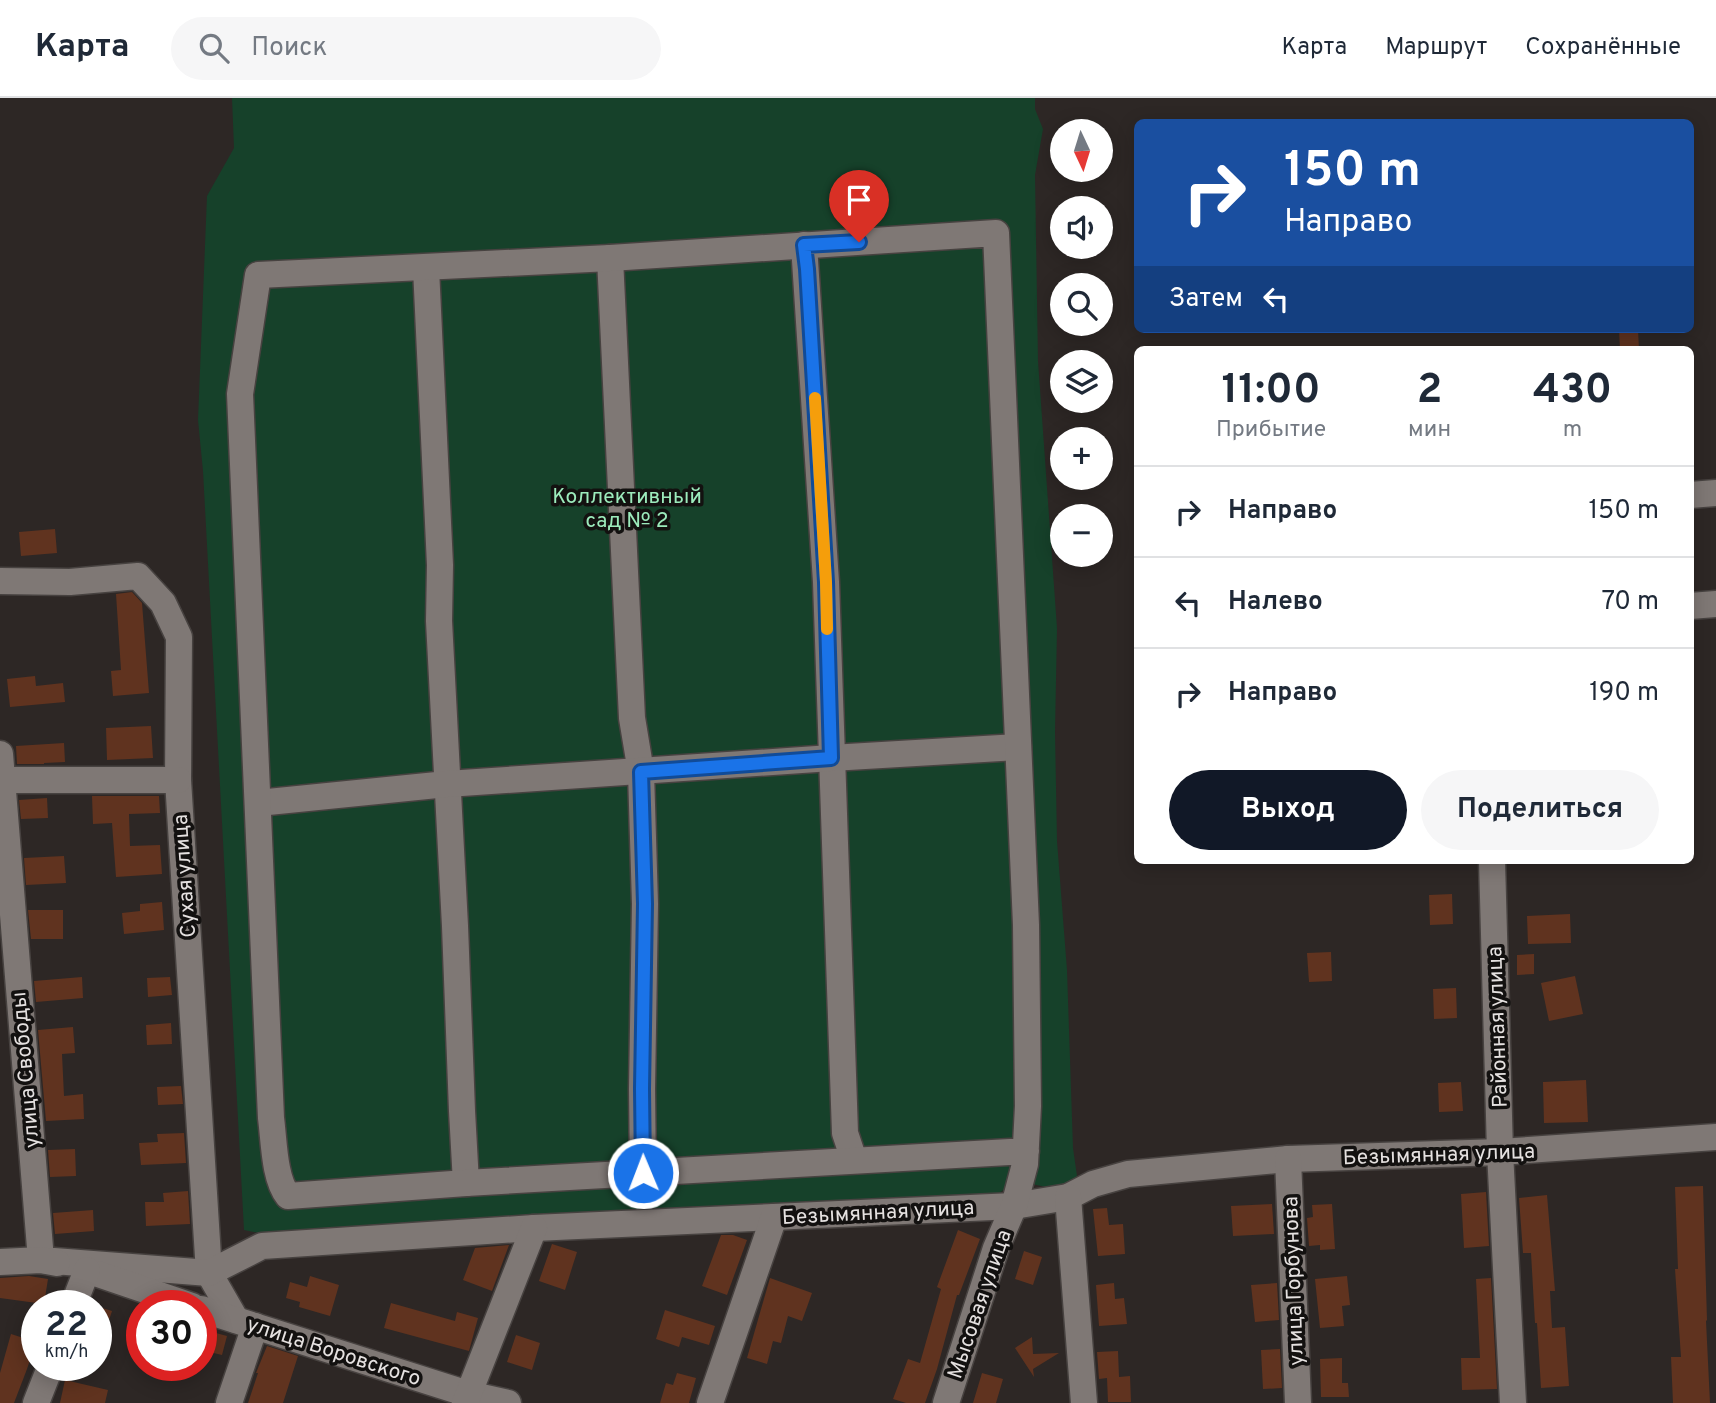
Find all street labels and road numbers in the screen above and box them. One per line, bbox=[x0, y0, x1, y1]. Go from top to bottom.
street label: Сухая улица bbox=[168, 813, 203, 939]
street label: Районная улица bbox=[1482, 946, 1515, 1108]
street label: улица Свободы bbox=[6, 991, 47, 1149]
street label: Безымянная улица bbox=[1342, 1139, 1536, 1172]
street label: Безымянная улица bbox=[781, 1195, 975, 1232]
street label: улица Горбунова bbox=[1278, 1196, 1311, 1366]
street label: Мысовая улица bbox=[942, 1226, 1019, 1383]
street label: улица Воровского bbox=[243, 1312, 424, 1393]

